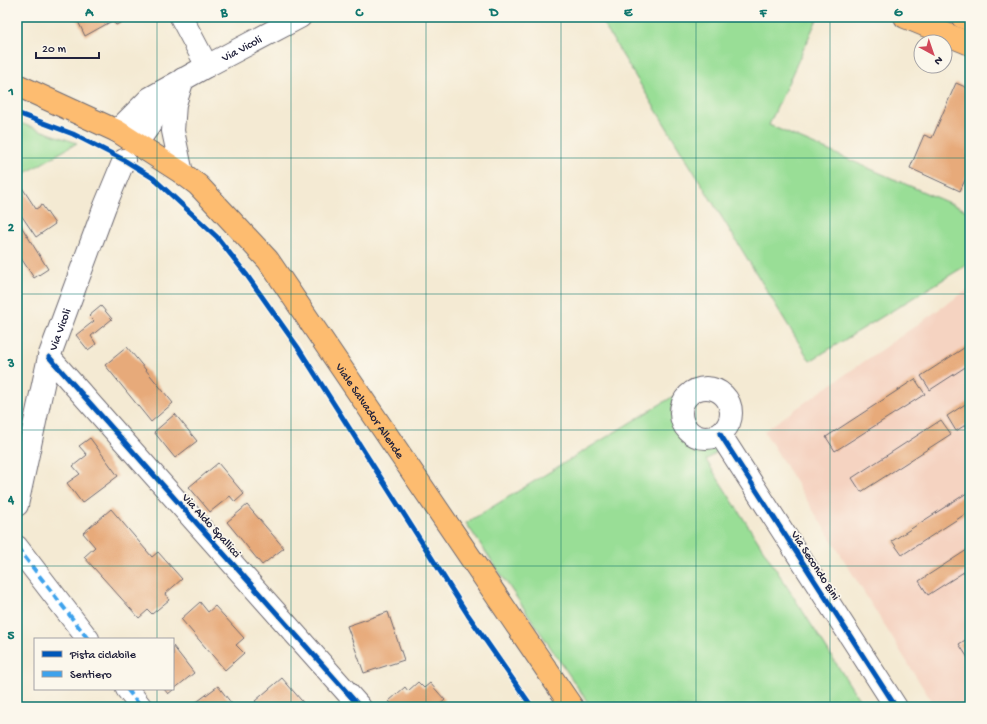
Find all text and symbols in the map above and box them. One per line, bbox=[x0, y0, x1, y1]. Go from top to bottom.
text: A bbox=[84, 6, 94, 21]
text: B bbox=[220, 6, 229, 21]
text: C bbox=[354, 6, 364, 21]
text: D bbox=[489, 6, 499, 21]
text: E bbox=[624, 6, 633, 21]
text: F bbox=[759, 6, 768, 21]
text: G bbox=[894, 6, 903, 21]
street label: Via Vicoli bbox=[219, 33, 265, 66]
scale bar bbox=[36, 34, 99, 60]
north arrow bbox=[913, 34, 953, 74]
text: 20 m bbox=[42, 43, 67, 57]
text: N bbox=[932, 53, 945, 67]
text: 1 bbox=[7, 85, 14, 100]
text: 2 bbox=[8, 221, 15, 236]
street label: Via Vicoli bbox=[47, 307, 75, 354]
text: 3 bbox=[7, 357, 15, 372]
street label: Viale Salvador Allende bbox=[331, 360, 407, 463]
street label: Via Aldo Spallicci bbox=[177, 491, 243, 562]
text: 4 bbox=[7, 493, 15, 508]
street label: Via Secondo Bini bbox=[786, 528, 842, 604]
text: 5 bbox=[8, 629, 15, 644]
legend bbox=[34, 638, 174, 690]
text: Pista ciclabile bbox=[69, 649, 137, 663]
text: Sentiero bbox=[70, 669, 112, 683]

